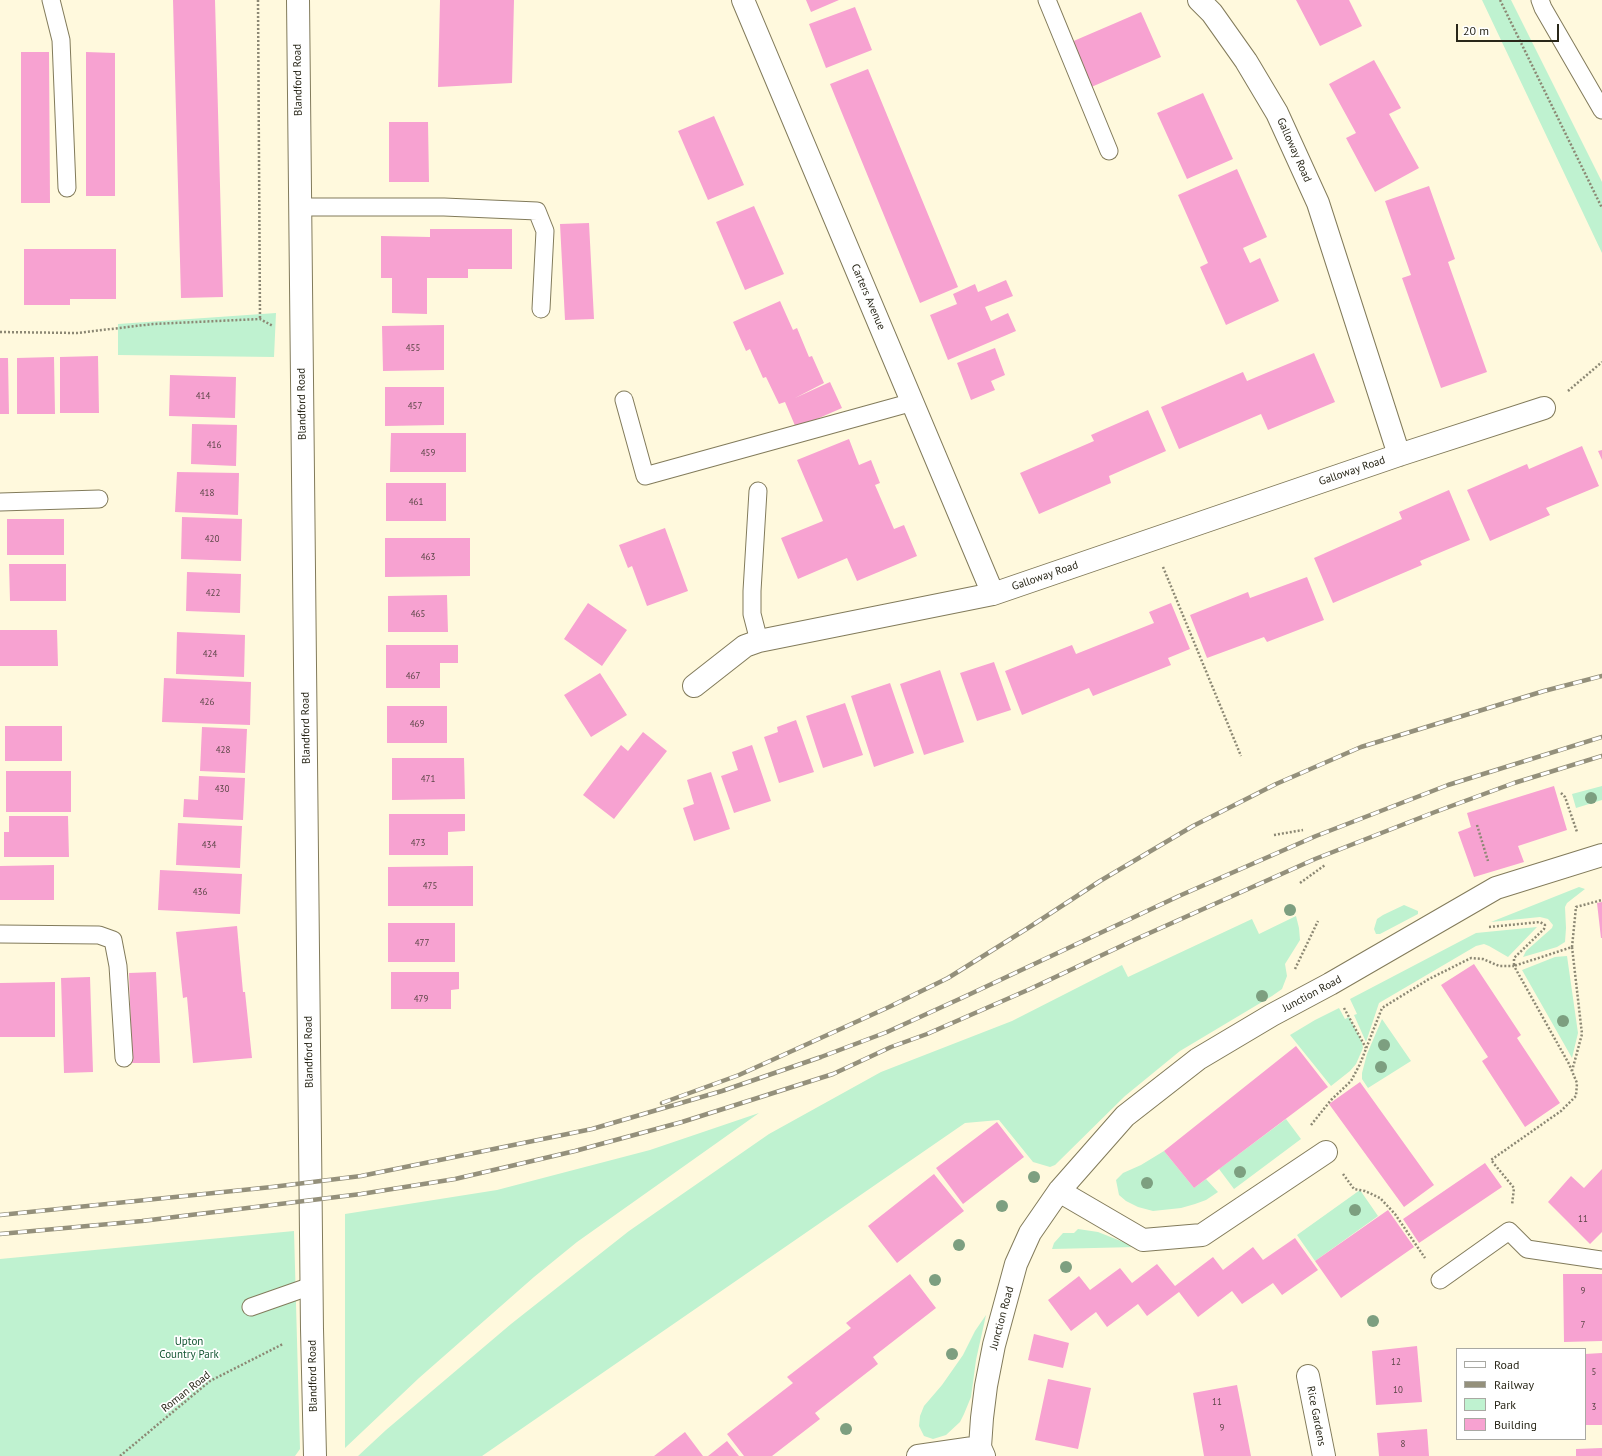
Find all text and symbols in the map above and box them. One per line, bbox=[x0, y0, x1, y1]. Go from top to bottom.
scale bar bbox=[1458, 16, 1561, 42]
text: 20 m bbox=[1463, 23, 1489, 38]
street label: Blandford Road bbox=[291, 44, 305, 116]
street label: Galloway Road bbox=[1274, 116, 1314, 184]
street label: Carters Avenue bbox=[848, 262, 888, 332]
house number: 455 bbox=[406, 343, 420, 353]
street label: Blandford Road bbox=[295, 368, 309, 440]
house number: 414 bbox=[196, 391, 210, 401]
house number: 457 bbox=[408, 401, 422, 411]
house number: 416 bbox=[207, 440, 221, 450]
house number: 459 bbox=[421, 448, 435, 458]
street label: Galloway Road bbox=[1317, 453, 1387, 489]
house number: 418 bbox=[200, 488, 214, 498]
house number: 461 bbox=[409, 497, 423, 507]
house number: 420 bbox=[205, 534, 219, 544]
house number: 463 bbox=[421, 552, 435, 562]
street label: Galloway Road bbox=[1010, 558, 1080, 594]
house number: 422 bbox=[206, 588, 220, 598]
house number: 465 bbox=[411, 609, 425, 619]
house number: 424 bbox=[203, 649, 217, 659]
house number: 467 bbox=[406, 671, 420, 681]
street label: Blandford Road bbox=[299, 692, 313, 764]
house number: 426 bbox=[200, 697, 214, 707]
house number: 469 bbox=[410, 719, 424, 729]
house number: 428 bbox=[216, 745, 230, 755]
house number: 471 bbox=[421, 774, 435, 784]
house number: 430 bbox=[215, 784, 229, 794]
house number: 473 bbox=[411, 838, 425, 848]
house number: 434 bbox=[202, 840, 216, 850]
house number: 475 bbox=[423, 881, 437, 891]
house number: 436 bbox=[193, 887, 207, 897]
house number: 477 bbox=[415, 938, 429, 948]
street label: Junction Road bbox=[1280, 973, 1344, 1015]
house number: 479 bbox=[414, 994, 428, 1004]
street label: Blandford Road bbox=[302, 1016, 316, 1088]
house number: 11 bbox=[1578, 1214, 1588, 1224]
street label: Junction Road bbox=[987, 1285, 1017, 1351]
house number: 9 bbox=[1581, 1286, 1585, 1296]
house number: 7 bbox=[1581, 1320, 1585, 1330]
park label: Upton Country Park bbox=[159, 1335, 219, 1361]
street label: Blandford Road bbox=[306, 1340, 320, 1412]
legend bbox=[1456, 1348, 1586, 1440]
house number: 12 bbox=[1391, 1357, 1401, 1367]
text: Road bbox=[1494, 1357, 1519, 1372]
house number: 5 bbox=[1592, 1367, 1596, 1377]
street label: Roman Road bbox=[159, 1369, 213, 1415]
text: Railway bbox=[1494, 1377, 1534, 1392]
street label: Rice Gardens bbox=[1304, 1385, 1328, 1447]
house number: 10 bbox=[1393, 1385, 1403, 1395]
house number: 11 bbox=[1212, 1397, 1222, 1407]
text: Park bbox=[1494, 1397, 1516, 1412]
house number: 3 bbox=[1592, 1402, 1596, 1412]
text: Building bbox=[1494, 1417, 1537, 1432]
house number: 9 bbox=[1220, 1423, 1224, 1433]
house number: 8 bbox=[1401, 1439, 1405, 1449]

